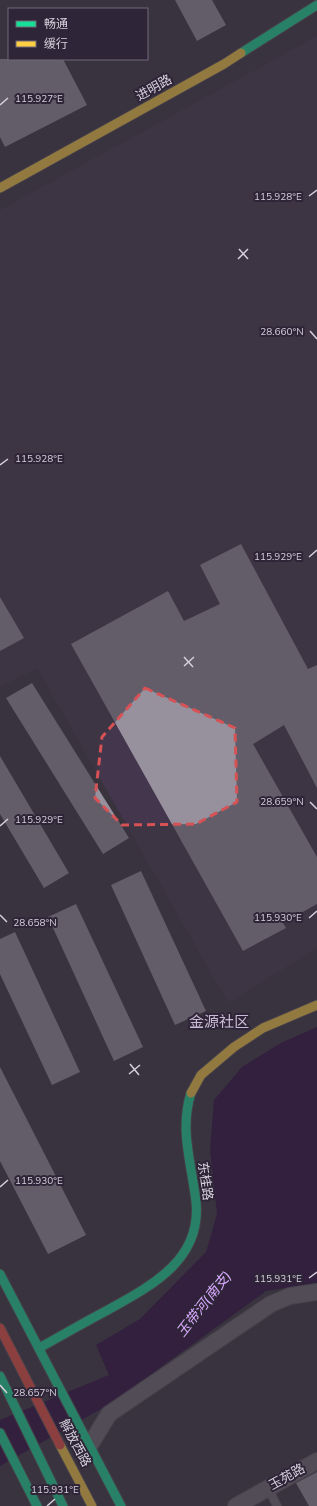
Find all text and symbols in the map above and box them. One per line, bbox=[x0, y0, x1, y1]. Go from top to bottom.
legend bbox=[8, 8, 148, 60]
text: 畅通 bbox=[44, 16, 68, 32]
text: 缓行 bbox=[44, 36, 68, 52]
street label: 进明路 bbox=[133, 71, 175, 105]
text: 115.927°E bbox=[15, 92, 63, 106]
text: 115.928°E bbox=[254, 190, 302, 204]
text: 28.660°N bbox=[260, 325, 304, 339]
text: 115.928°E bbox=[15, 452, 63, 466]
text: 115.929°E bbox=[254, 550, 302, 564]
text: 28.659°N bbox=[260, 795, 304, 809]
text: 115.929°E bbox=[15, 813, 63, 827]
text: 115.930°E bbox=[254, 911, 302, 925]
text: 28.658°N bbox=[13, 916, 57, 930]
district label: 金源社区 bbox=[189, 1012, 249, 1032]
street label: 东桂路 bbox=[193, 1160, 217, 1202]
text: 115.930°E bbox=[15, 1174, 63, 1188]
water label: 玉带河(南支) bbox=[172, 1267, 236, 1341]
text: 115.931°E bbox=[254, 1272, 302, 1286]
text: 28.657°N bbox=[13, 1386, 57, 1400]
street label: 解放西路 bbox=[55, 1416, 95, 1470]
street label: 玉苑路 bbox=[266, 1460, 308, 1494]
text: 115.931°E bbox=[31, 1483, 79, 1497]

